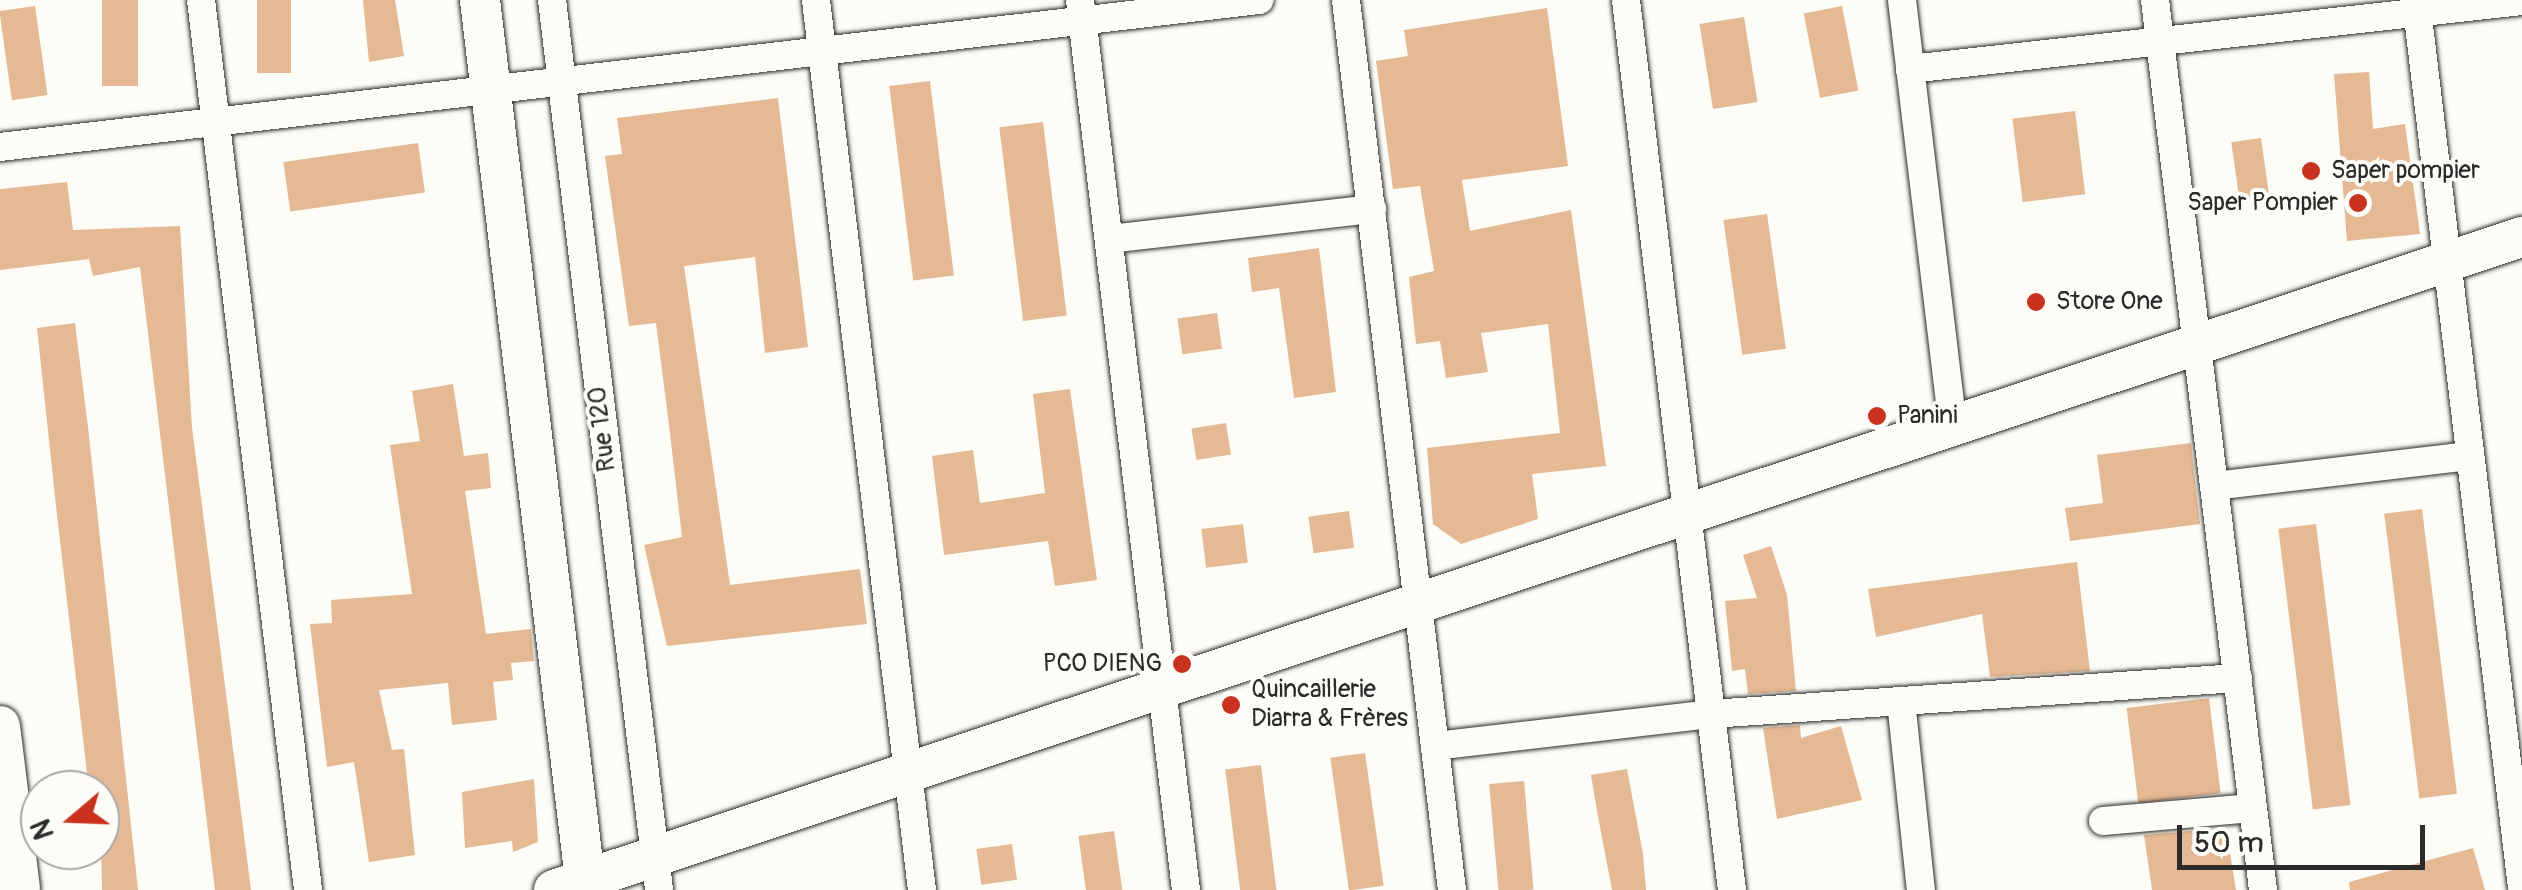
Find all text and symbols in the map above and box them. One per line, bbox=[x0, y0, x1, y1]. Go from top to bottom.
place label: Saper pompier bbox=[2331, 156, 2480, 186]
marker: Saper pompier bbox=[2300, 160, 2322, 182]
place label: Saper Pompier bbox=[2187, 188, 2338, 218]
marker: Saper Pompier bbox=[2347, 192, 2369, 214]
place label: Store One bbox=[2056, 287, 2163, 317]
marker: Store One bbox=[2025, 291, 2047, 313]
street label: Rue 120 bbox=[583, 385, 623, 473]
place label: Panini bbox=[1897, 401, 1958, 431]
marker: Panini bbox=[1866, 405, 1888, 427]
place label: PCO DIENG bbox=[1043, 649, 1162, 679]
marker: PCO DIENG bbox=[1171, 653, 1193, 675]
place label: Quincaillerie Diarra & Frères bbox=[1251, 676, 1408, 735]
marker: Quincaillerie Diarra & Frères bbox=[1220, 694, 1242, 716]
north arrow bbox=[20, 770, 120, 870]
scale bar bbox=[2182, 805, 2430, 867]
text: N bbox=[23, 815, 63, 844]
text: 50 m bbox=[2194, 824, 2264, 861]

